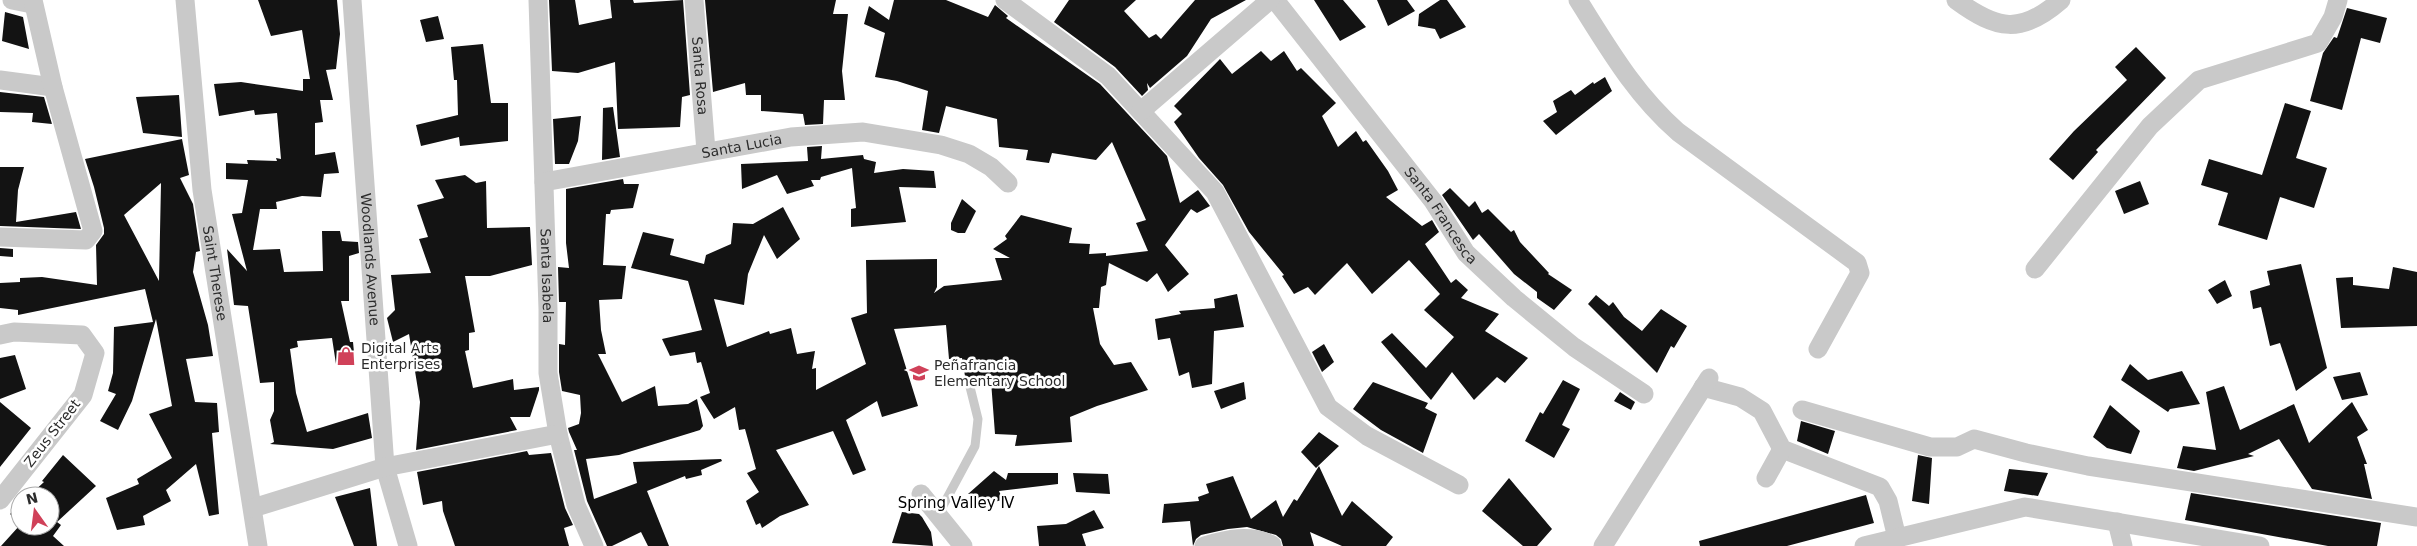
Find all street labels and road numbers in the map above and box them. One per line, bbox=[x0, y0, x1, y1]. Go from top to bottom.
street label: Santa Rosa bbox=[689, 36, 711, 116]
street label: Santa Lucia bbox=[700, 131, 783, 161]
street label: Santa Francesca bbox=[1401, 164, 1480, 267]
street label: Woodlands Avenue bbox=[358, 192, 383, 326]
street label: Saint Therese bbox=[200, 224, 230, 322]
street label: Santa Isabela bbox=[537, 228, 556, 323]
street label: Zeus Street bbox=[21, 396, 84, 470]

